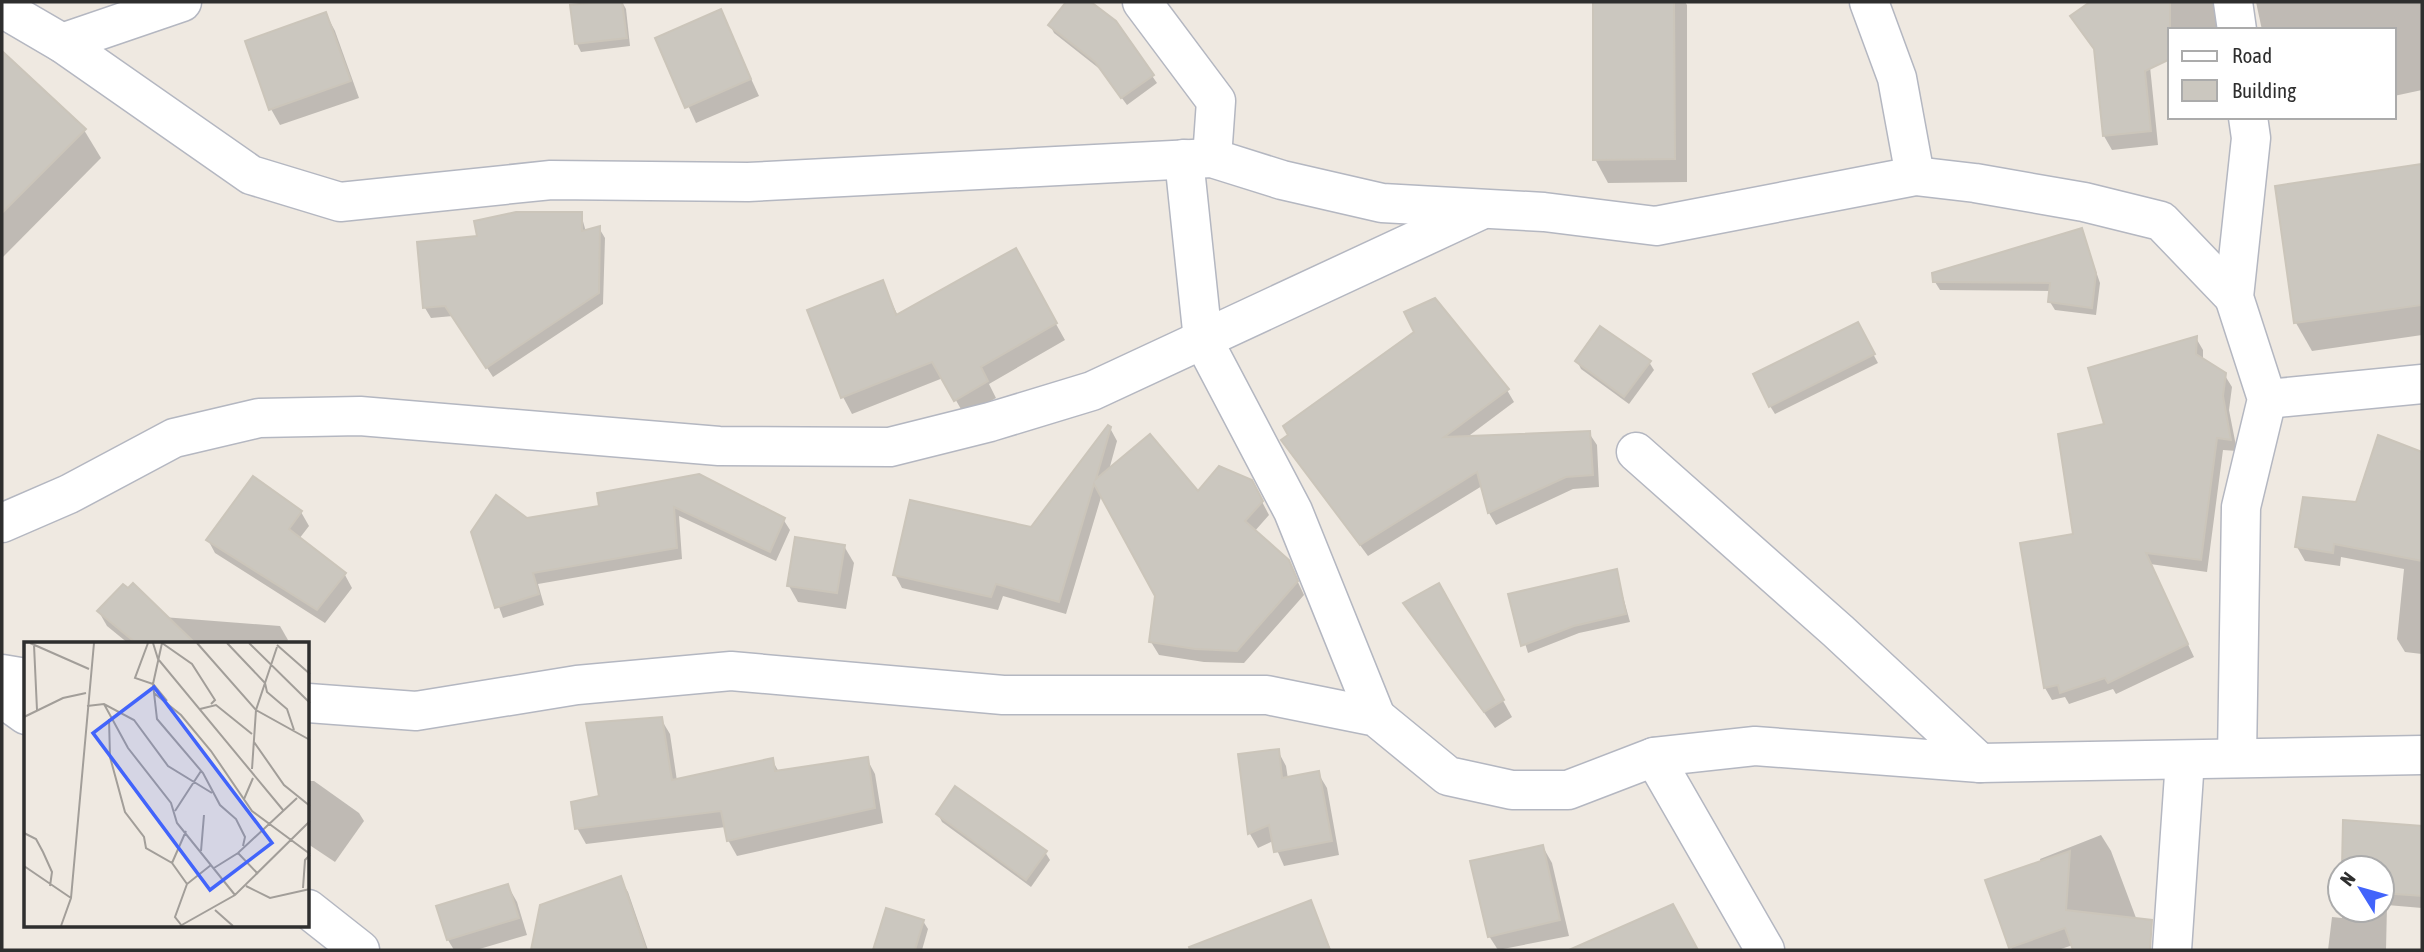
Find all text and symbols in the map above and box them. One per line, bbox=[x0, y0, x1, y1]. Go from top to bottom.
legend bbox=[2168, 28, 2396, 119]
text: Road bbox=[2232, 43, 2272, 67]
text: Building bbox=[2232, 78, 2296, 102]
inset map bbox=[24, 642, 310, 928]
north arrow bbox=[2326, 854, 2396, 924]
text: N bbox=[2335, 868, 2360, 890]

